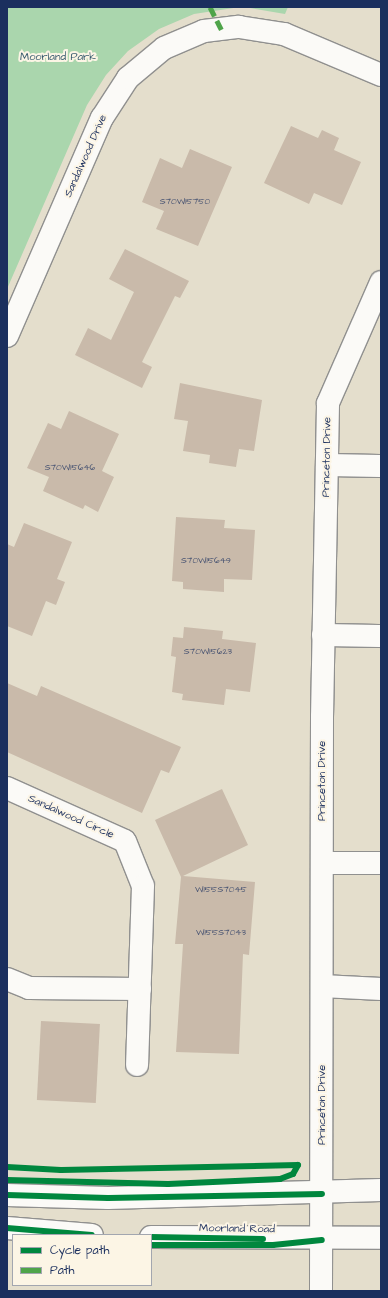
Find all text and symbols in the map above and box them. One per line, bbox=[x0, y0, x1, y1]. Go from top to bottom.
park label: Moorland Park bbox=[20, 50, 96, 64]
street label: Sandalwood Drive bbox=[62, 113, 110, 199]
house number: S70W15750 bbox=[160, 197, 210, 207]
street label: Princeton Drive bbox=[320, 417, 334, 497]
house number: S70W15646 bbox=[45, 463, 95, 473]
house number: S70W15649 bbox=[181, 556, 231, 566]
house number: S70W15623 bbox=[184, 647, 232, 657]
street label: Princeton Drive bbox=[315, 741, 329, 821]
street label: Sandalwood Circle bbox=[26, 792, 116, 842]
house number: W155S7045 bbox=[195, 885, 247, 895]
house number: W155S7043 bbox=[196, 928, 246, 938]
street label: Princeton Drive bbox=[315, 1065, 329, 1145]
street label: Moorland Road bbox=[199, 1222, 275, 1236]
legend bbox=[12, 1234, 152, 1286]
text: Cycle path bbox=[50, 1242, 109, 1259]
text: Path bbox=[50, 1262, 75, 1279]

